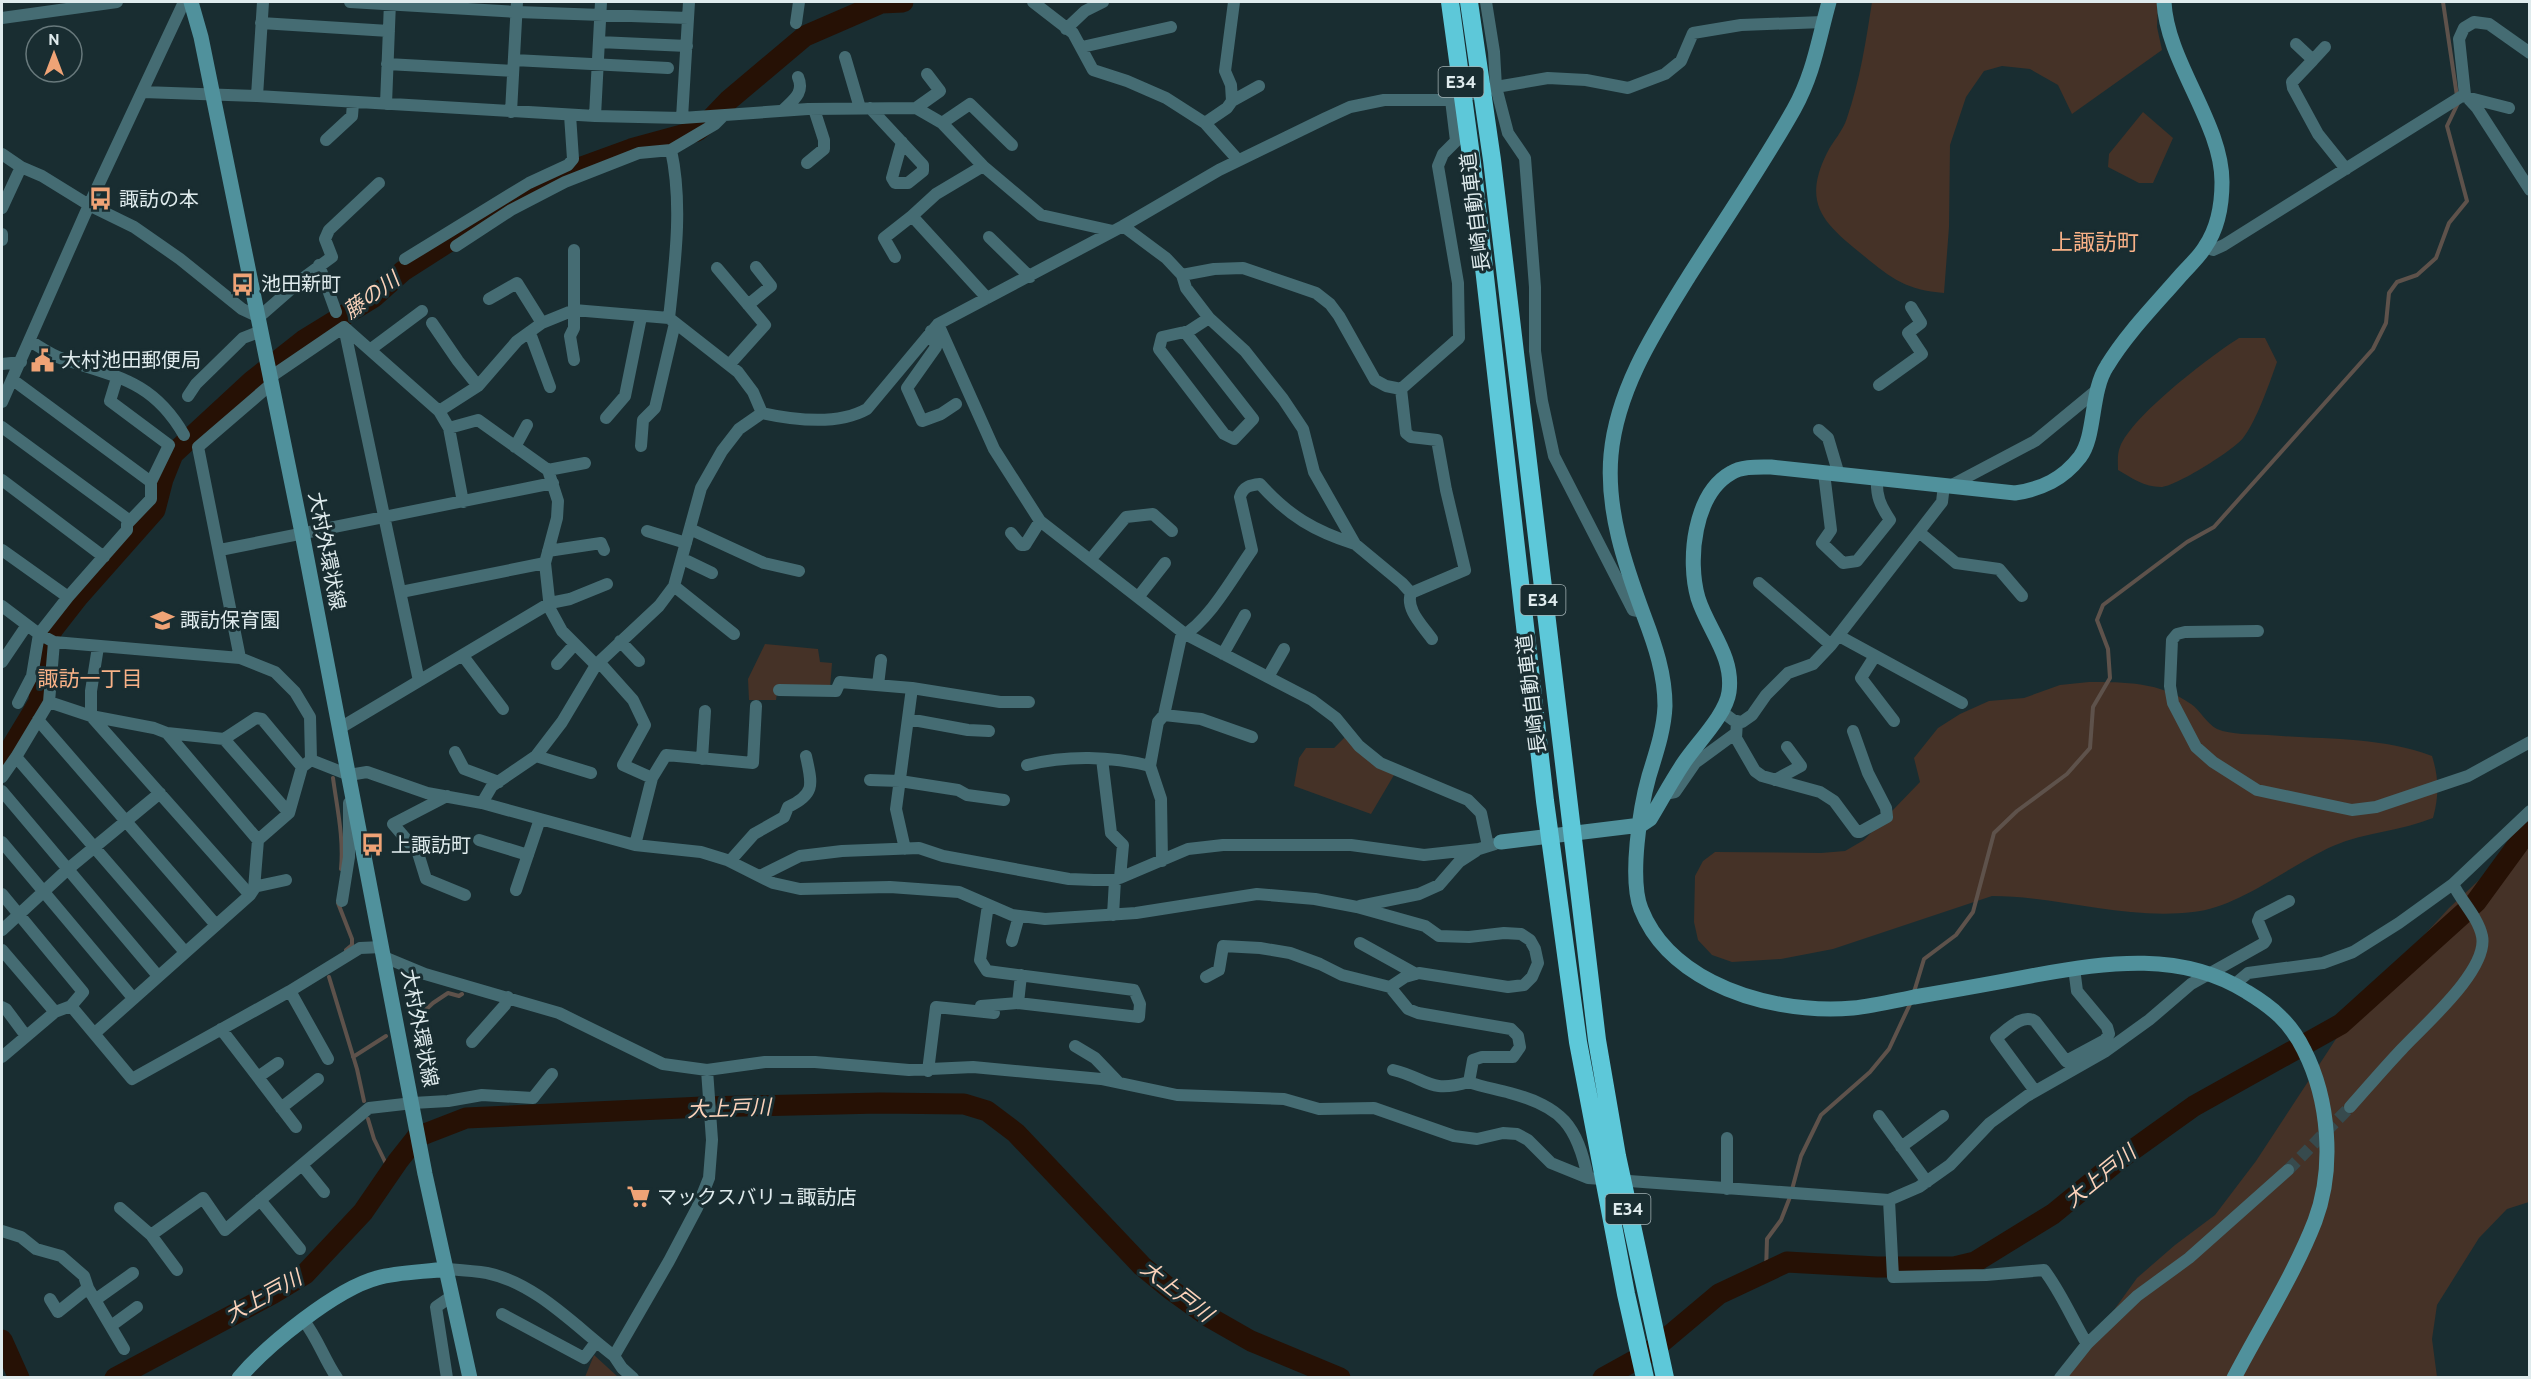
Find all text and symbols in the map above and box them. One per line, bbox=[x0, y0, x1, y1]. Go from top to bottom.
north arrow bbox=[24, 24, 84, 84]
text: N bbox=[48, 30, 60, 49]
road number: E34 bbox=[1438, 67, 1484, 97]
street label: 長崎自動車道 bbox=[1456, 151, 1494, 273]
bus stop icon: 諏訪の本 bbox=[88, 186, 114, 212]
place label: 諏訪の本 bbox=[119, 187, 199, 211]
district label: 上諏訪町 bbox=[2051, 229, 2139, 256]
water label: 藤の川 bbox=[338, 265, 405, 324]
bus stop icon: 池田新町 bbox=[230, 271, 256, 297]
place label: 池田新町 bbox=[261, 272, 341, 296]
public building icon: 大村池田郵便局 bbox=[30, 347, 56, 373]
place label: 大村池田郵便局 bbox=[61, 348, 201, 372]
street label: 大村外環状線 bbox=[304, 490, 350, 612]
road number: E34 bbox=[1520, 585, 1566, 615]
school or university icon: 諏訪保育園 bbox=[149, 607, 175, 633]
place label: 諏訪保育園 bbox=[180, 608, 280, 632]
street label: 長崎自動車道 bbox=[1512, 633, 1550, 755]
district label: 諏訪一丁目 bbox=[38, 666, 143, 691]
bus stop icon: 上諏訪町 bbox=[360, 832, 386, 858]
place label: 上諏訪町 bbox=[391, 833, 471, 857]
street label: 大村外環状線 bbox=[397, 967, 443, 1089]
water label: 大上戸川 bbox=[687, 1094, 773, 1122]
water label: 大上戸川 bbox=[2059, 1139, 2142, 1212]
supermarket icon: マックスバリュ諏訪店 bbox=[626, 1184, 652, 1210]
place label: マックスバリュ諏訪店 bbox=[657, 1185, 856, 1209]
road number: E34 bbox=[1606, 1194, 1650, 1224]
water label: 大上戸川 bbox=[1136, 1255, 1219, 1328]
water label: 大上戸川 bbox=[220, 1264, 308, 1327]

